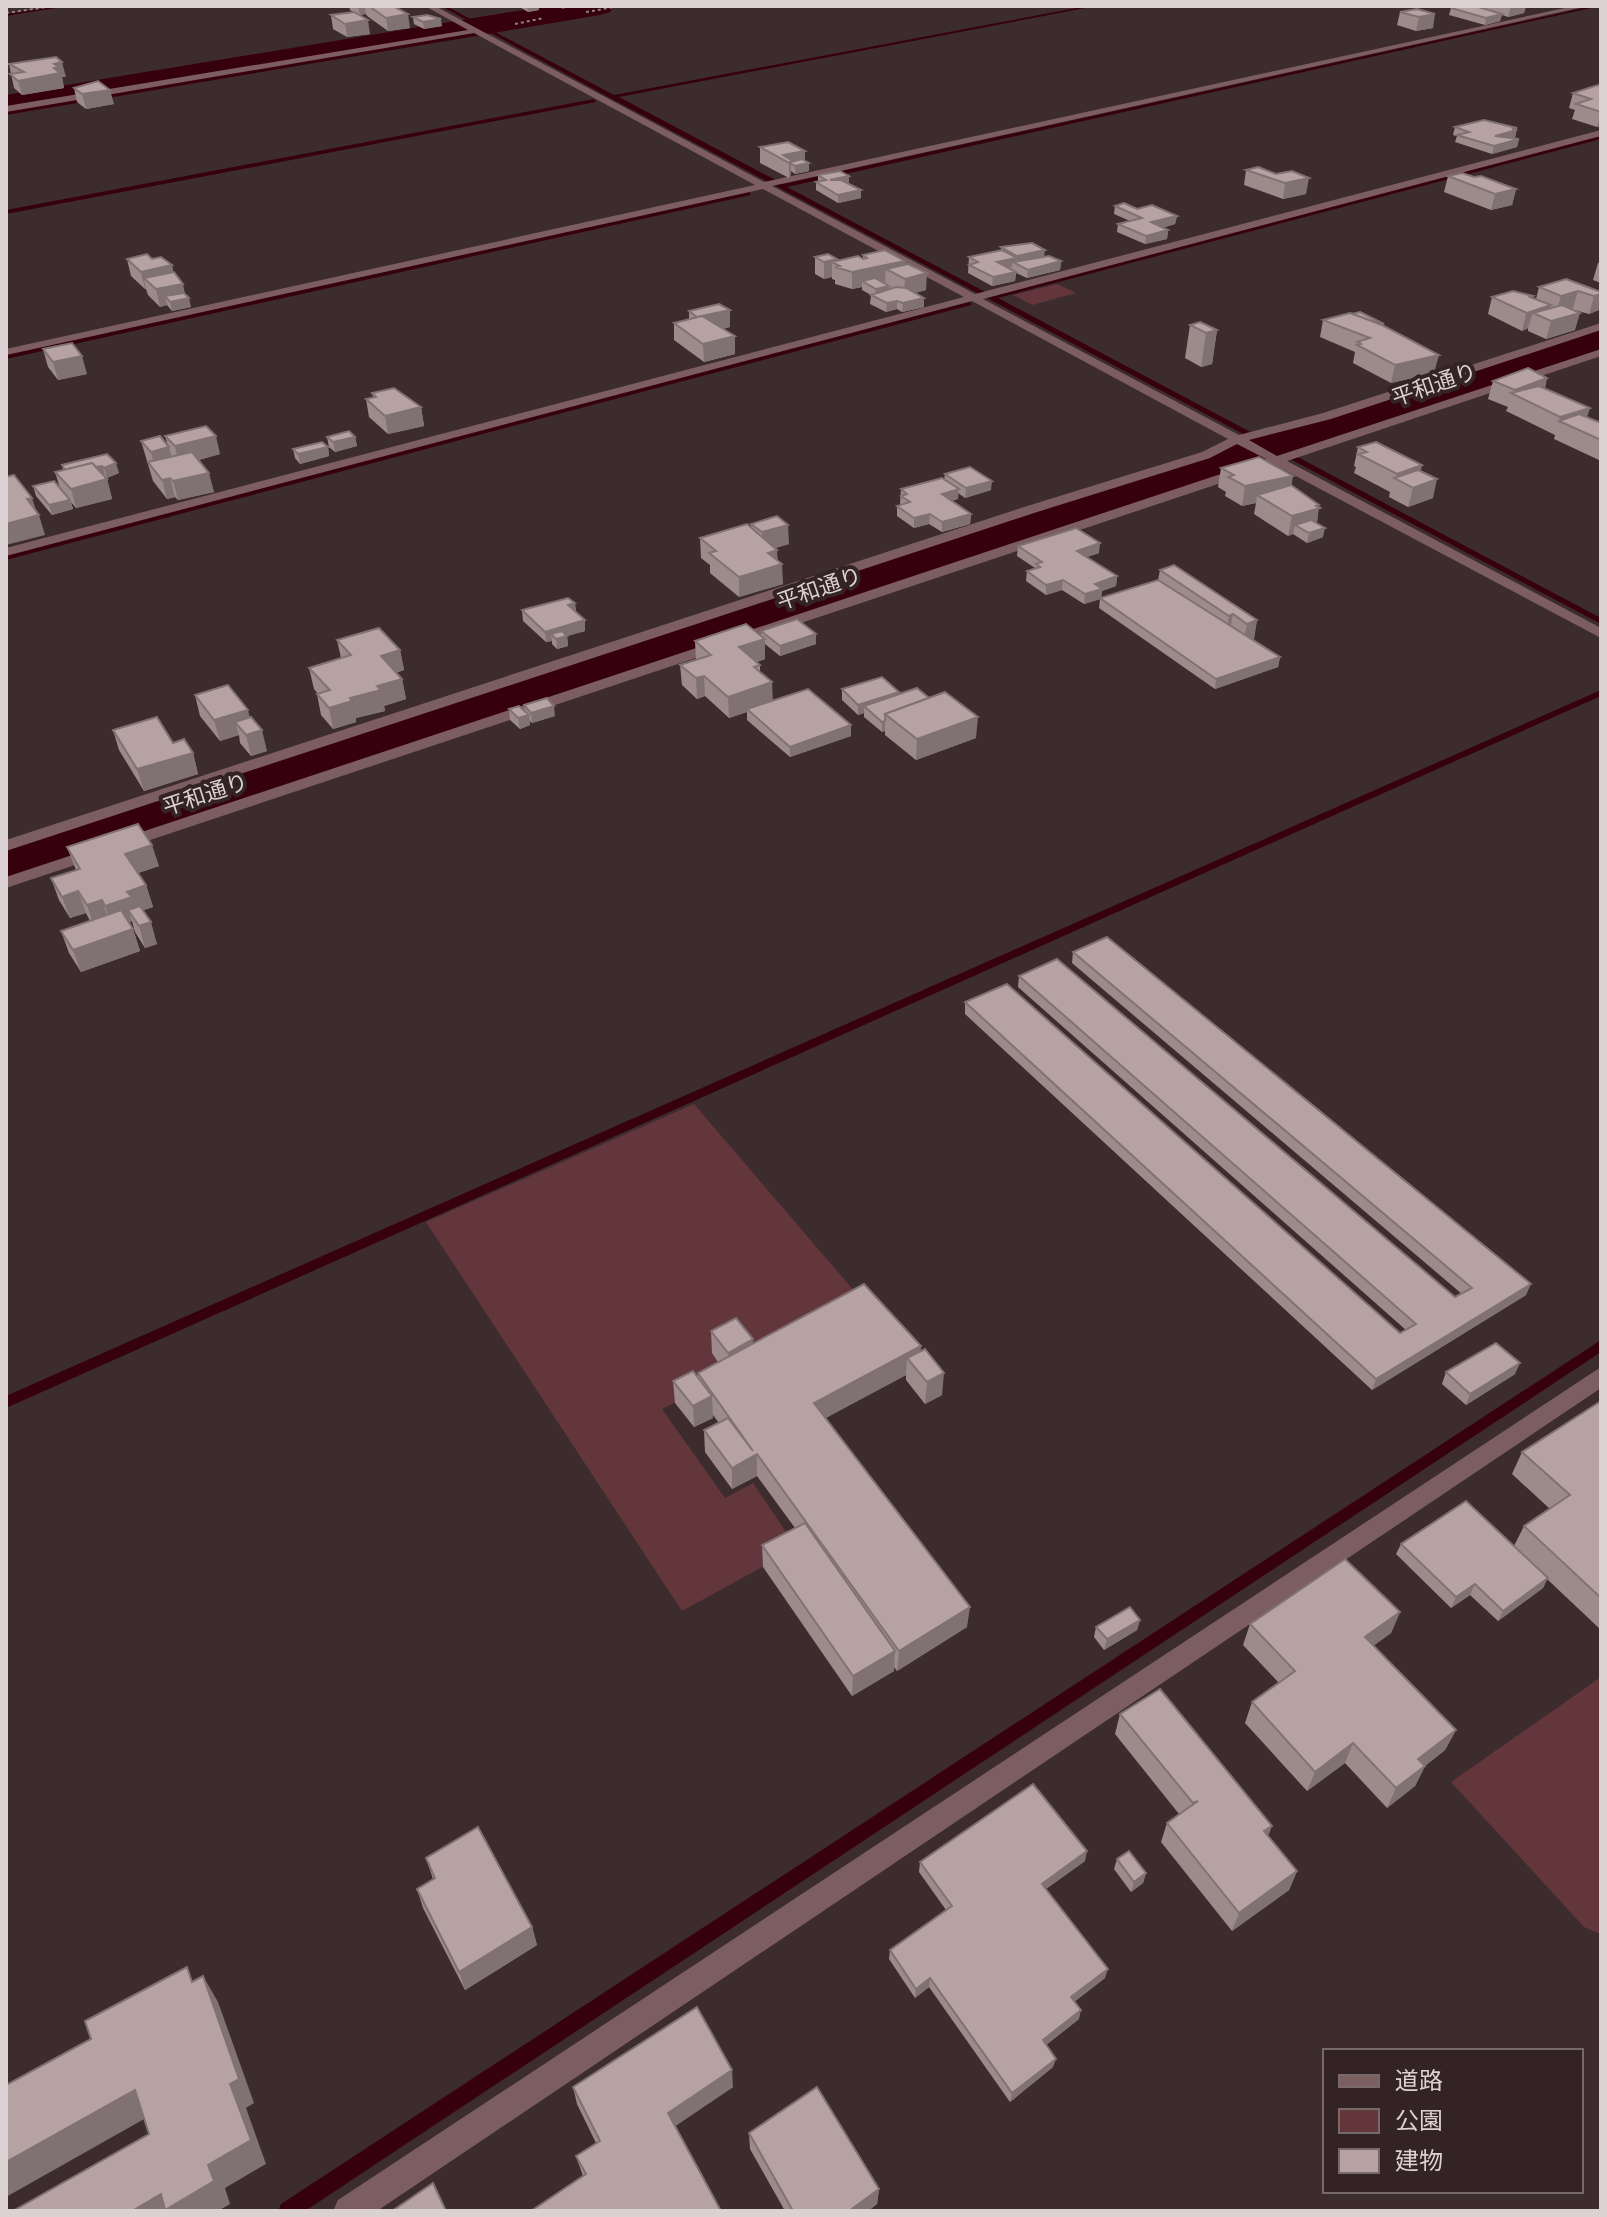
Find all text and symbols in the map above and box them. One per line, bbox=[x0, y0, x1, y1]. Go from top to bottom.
street label: 平和通り bbox=[1388, 357, 1480, 412]
street label: 平和通り bbox=[773, 561, 865, 616]
street label: 平和通り bbox=[159, 768, 251, 821]
legend bbox=[1323, 2049, 1583, 2193]
text: 道路 bbox=[1395, 2067, 1443, 2095]
text: 公園 bbox=[1395, 2107, 1443, 2135]
text: 建物 bbox=[1395, 2147, 1443, 2175]

